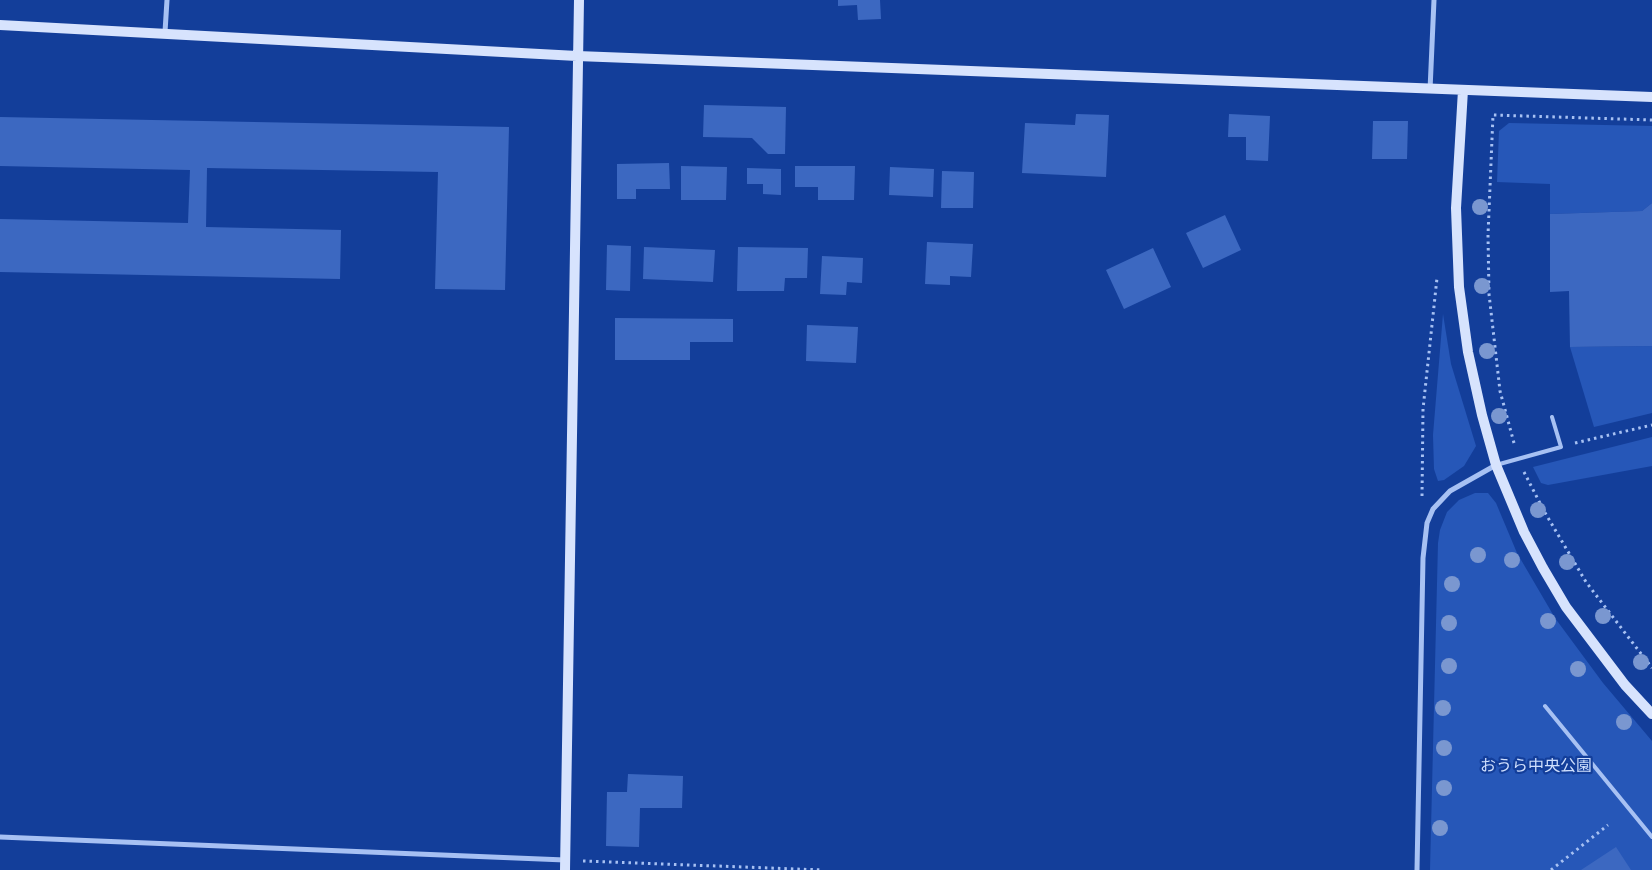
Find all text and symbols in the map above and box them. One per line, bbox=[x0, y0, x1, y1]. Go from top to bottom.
park label: おうら中央公園 bbox=[1480, 756, 1592, 776]

